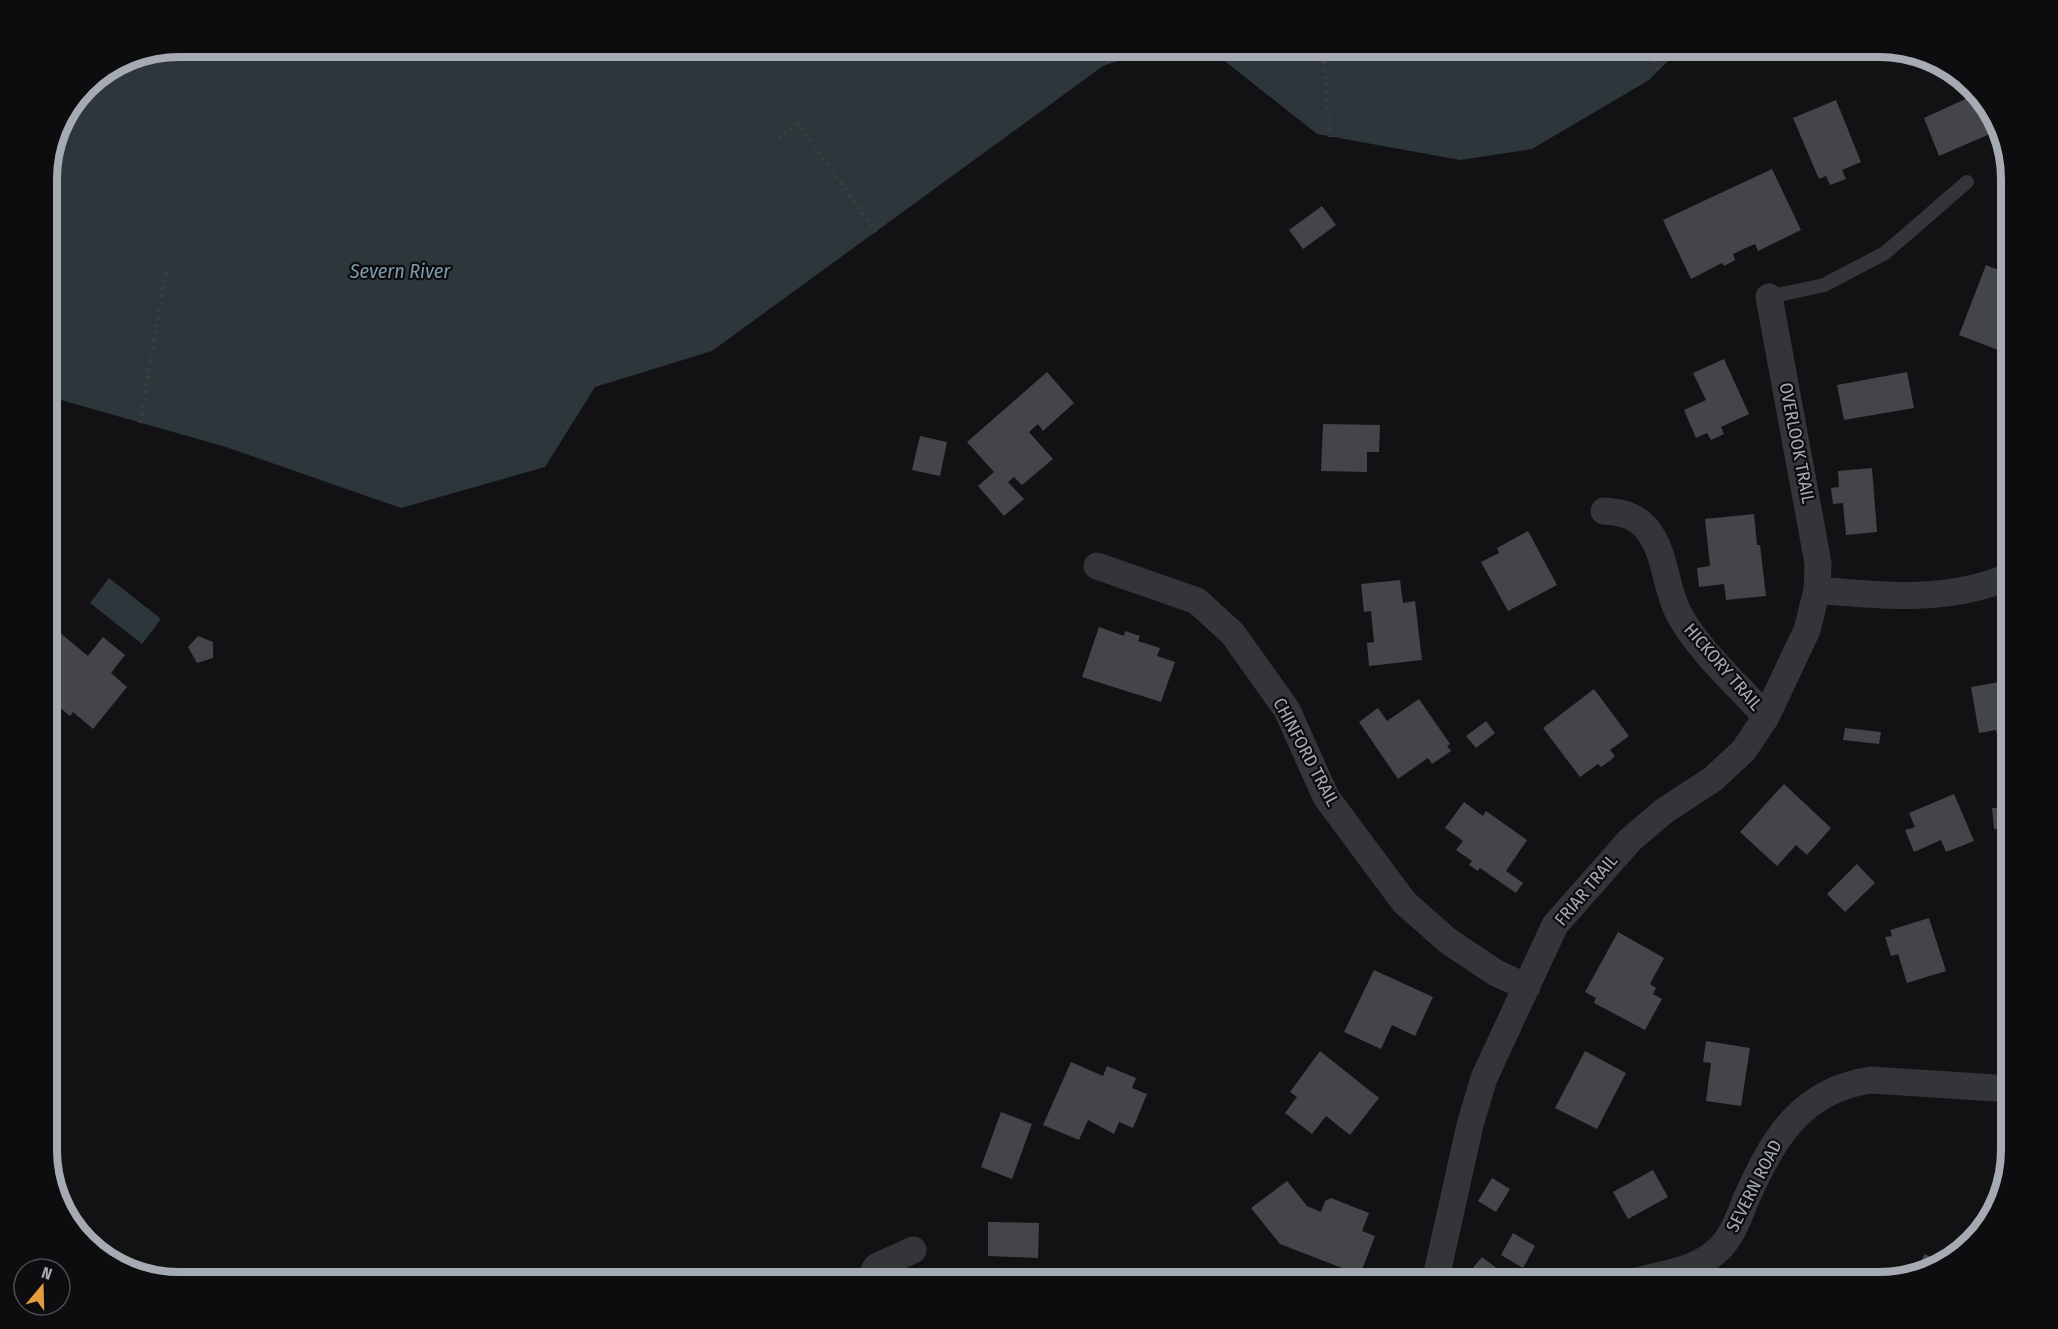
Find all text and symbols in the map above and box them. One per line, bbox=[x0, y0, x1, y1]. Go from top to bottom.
water label: Severn River bbox=[349, 259, 451, 283]
street label: OVERLOOK TRAIL bbox=[1775, 381, 1819, 505]
street label: HICKORY TRAIL bbox=[1679, 619, 1767, 715]
street label: CHINFORD TRAIL bbox=[1268, 694, 1344, 810]
street label: FRIAR TRAIL bbox=[1550, 850, 1622, 930]
street label: SEVERN ROAD bbox=[1721, 1136, 1787, 1236]
north arrow bbox=[12, 1257, 72, 1317]
text: N bbox=[39, 1263, 54, 1284]

